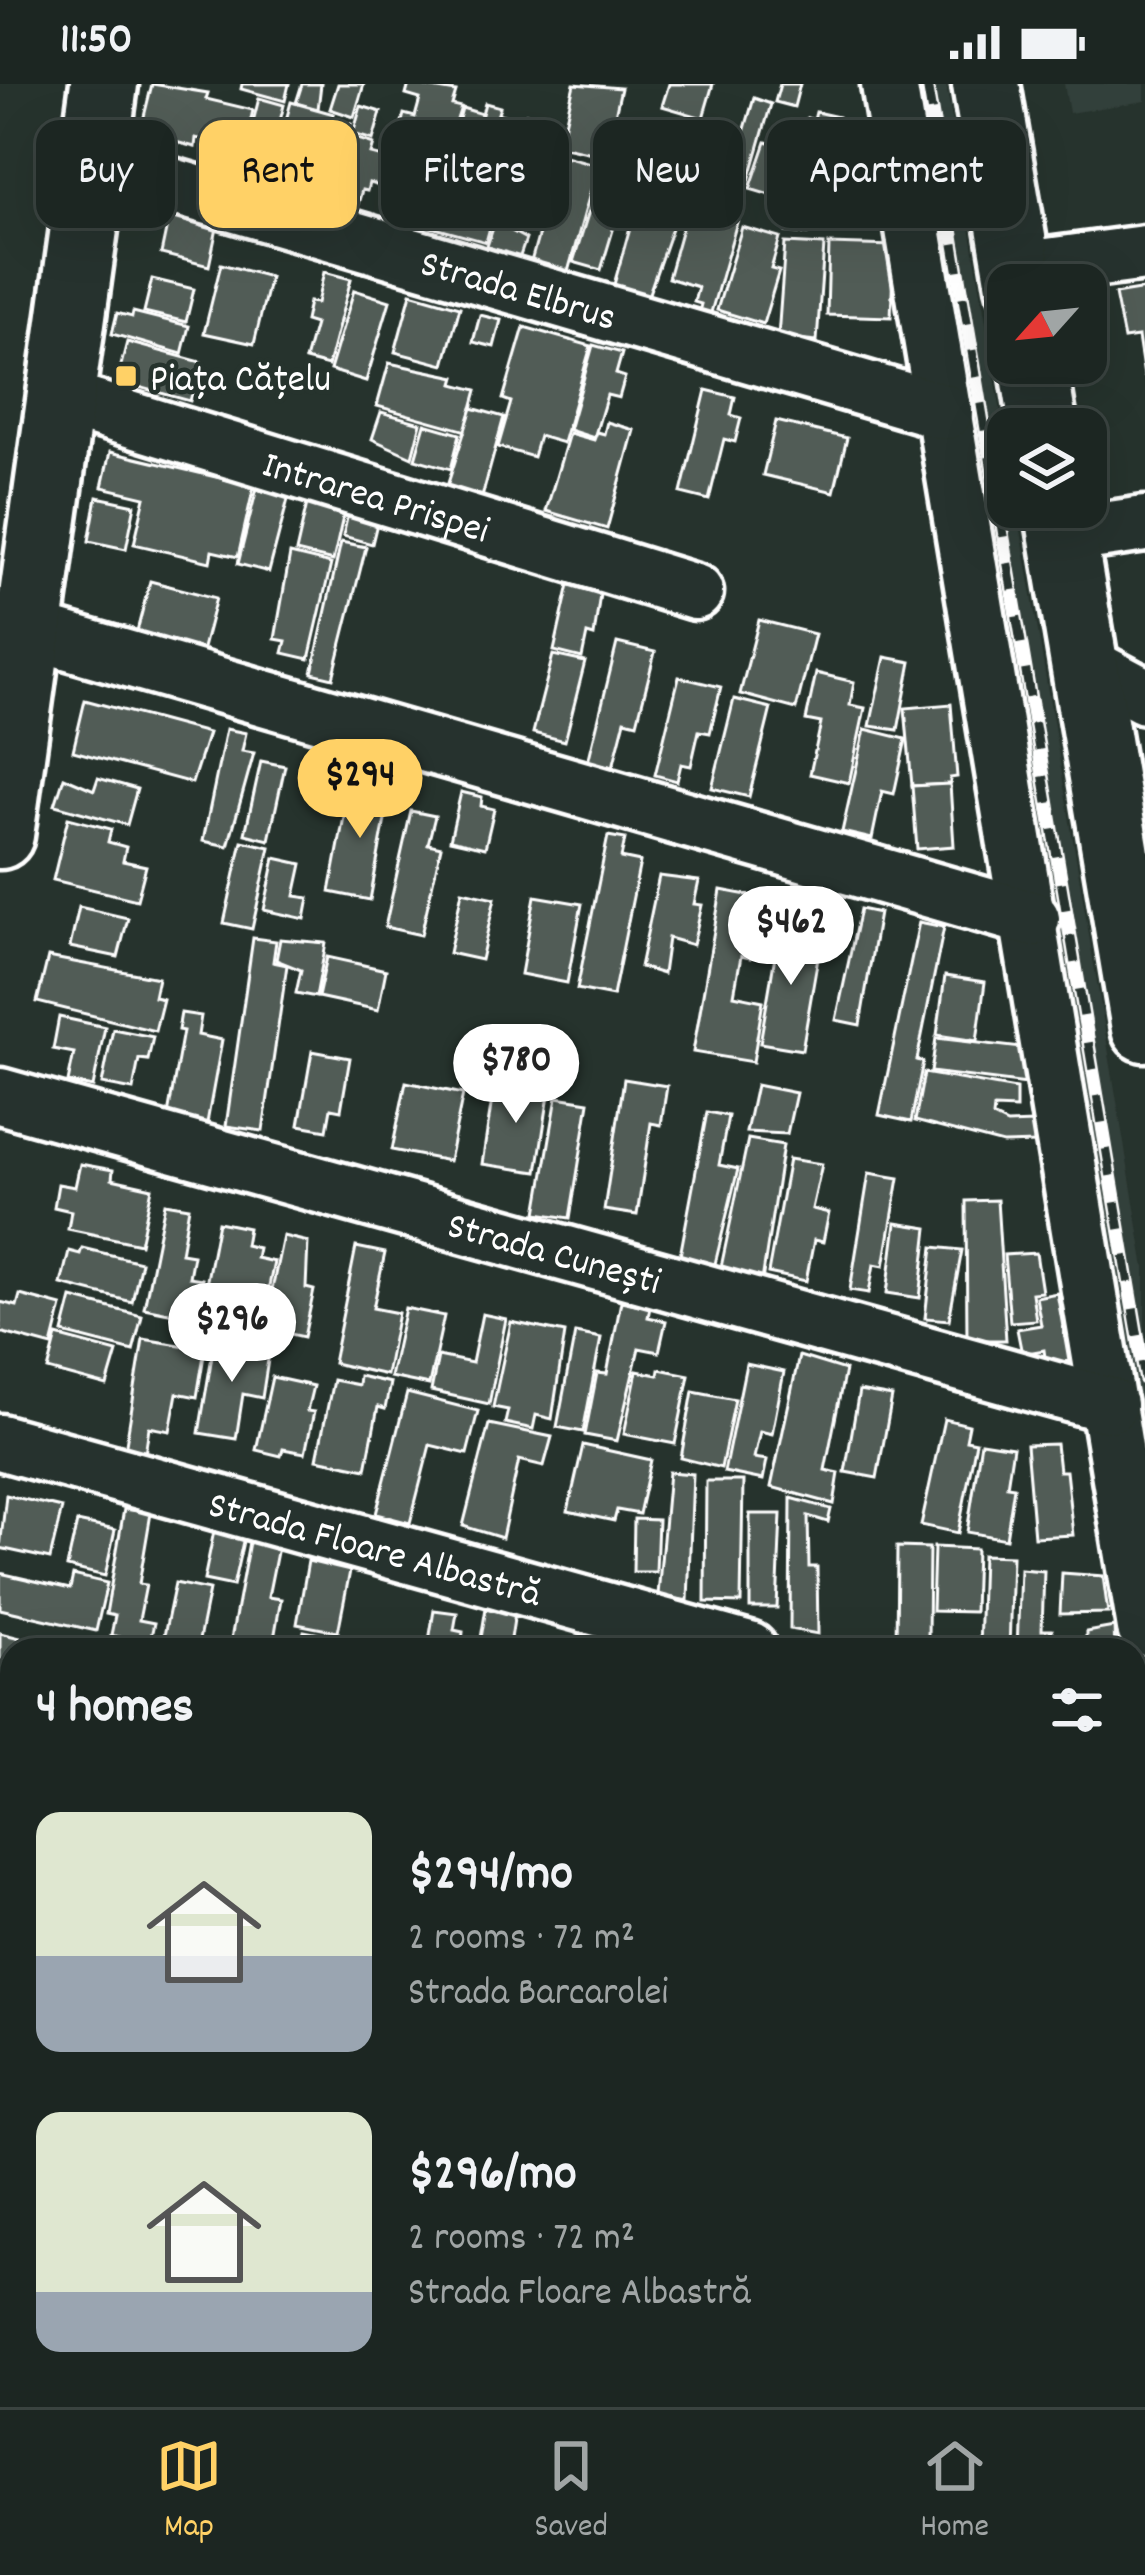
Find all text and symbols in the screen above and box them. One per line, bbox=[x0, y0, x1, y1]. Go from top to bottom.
text: 11:50 bbox=[60, 10, 133, 74]
chip: Buy bbox=[36, 120, 175, 228]
chip: Rent bbox=[199, 120, 357, 228]
chip: Filters bbox=[381, 120, 569, 228]
chip: New bbox=[593, 120, 743, 228]
chip: Apartment bbox=[767, 120, 1026, 228]
street label: Strada Elbrus bbox=[413, 239, 622, 348]
north arrow bbox=[987, 264, 1107, 384]
map controls bbox=[987, 264, 1107, 528]
place label: Piața Cățelu bbox=[150, 355, 331, 410]
marker: Piața Cățelu bbox=[113, 363, 139, 389]
button: layers bbox=[987, 408, 1107, 528]
street label: Intrarea Prispei bbox=[255, 440, 495, 561]
pin: $294 bbox=[289, 739, 431, 841]
text: $294 bbox=[325, 750, 395, 805]
pin: $462 bbox=[720, 886, 862, 988]
text: $462 bbox=[755, 897, 827, 952]
pin: $780 bbox=[445, 1024, 587, 1126]
text: $780 bbox=[480, 1035, 552, 1090]
street label: Strada Cunești bbox=[440, 1201, 666, 1313]
pin: $296 bbox=[161, 1283, 303, 1385]
text: $296 bbox=[195, 1294, 269, 1349]
street label: Strada Floare Albastră bbox=[201, 1480, 547, 1625]
text: 4 homes bbox=[36, 1674, 194, 1746]
icon: filters bbox=[1044, 1677, 1110, 1743]
text: $294/mo bbox=[408, 1841, 573, 1913]
icon: home bbox=[132, 1860, 276, 2004]
text: 2 rooms · 72 m² bbox=[408, 1913, 635, 1968]
text: Strada Barcarolei bbox=[408, 1968, 668, 2023]
text: $296/mo bbox=[408, 2141, 577, 2213]
icon: home bbox=[132, 2160, 276, 2304]
text: 2 rooms · 72 m² bbox=[408, 2213, 635, 2268]
text: Strada Floare Albastră bbox=[408, 2268, 751, 2323]
tab: Map bbox=[156, 2433, 222, 2552]
tab: Saved bbox=[534, 2433, 608, 2552]
tab: Home bbox=[920, 2433, 989, 2552]

